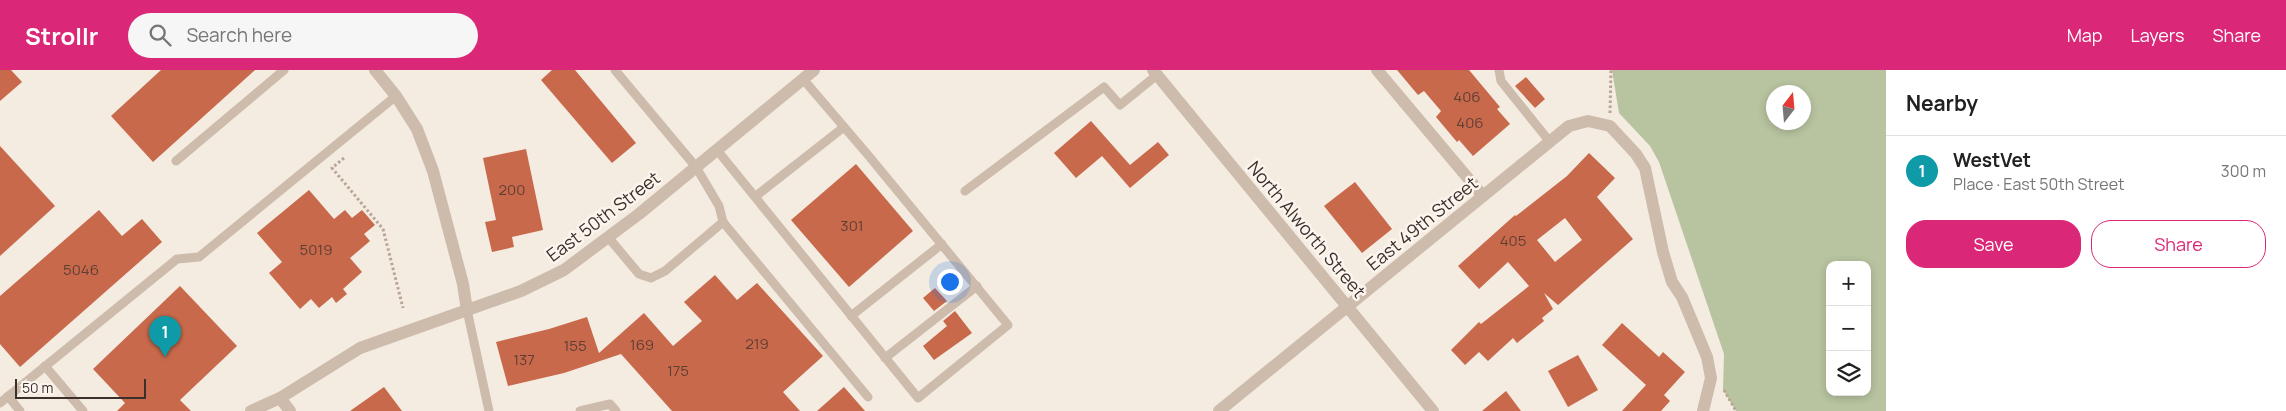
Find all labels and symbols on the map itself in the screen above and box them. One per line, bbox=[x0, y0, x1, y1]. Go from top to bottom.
north arrow bbox=[1766, 85, 1811, 130]
house number: 406 bbox=[1453, 86, 1481, 107]
house number: 406 bbox=[1456, 112, 1484, 133]
street label: North Alworth Street bbox=[1243, 156, 1371, 302]
street label: East 50th Street bbox=[541, 165, 665, 267]
street label: East 49th Street bbox=[1361, 171, 1483, 275]
house number: 200 bbox=[499, 179, 525, 200]
house number: 301 bbox=[840, 215, 864, 236]
house number: 405 bbox=[1500, 230, 1526, 251]
house number: 5019 bbox=[300, 239, 332, 260]
house number: 5046 bbox=[63, 259, 99, 280]
your location bbox=[937, 269, 963, 295]
pin: 1 bbox=[149, 316, 181, 357]
house number: 219 bbox=[745, 333, 769, 354]
house number: 169 bbox=[630, 334, 654, 355]
house number: 155 bbox=[563, 335, 587, 356]
house number: 137 bbox=[513, 349, 535, 370]
house number: 175 bbox=[667, 360, 689, 381]
scale bar bbox=[15, 376, 146, 399]

